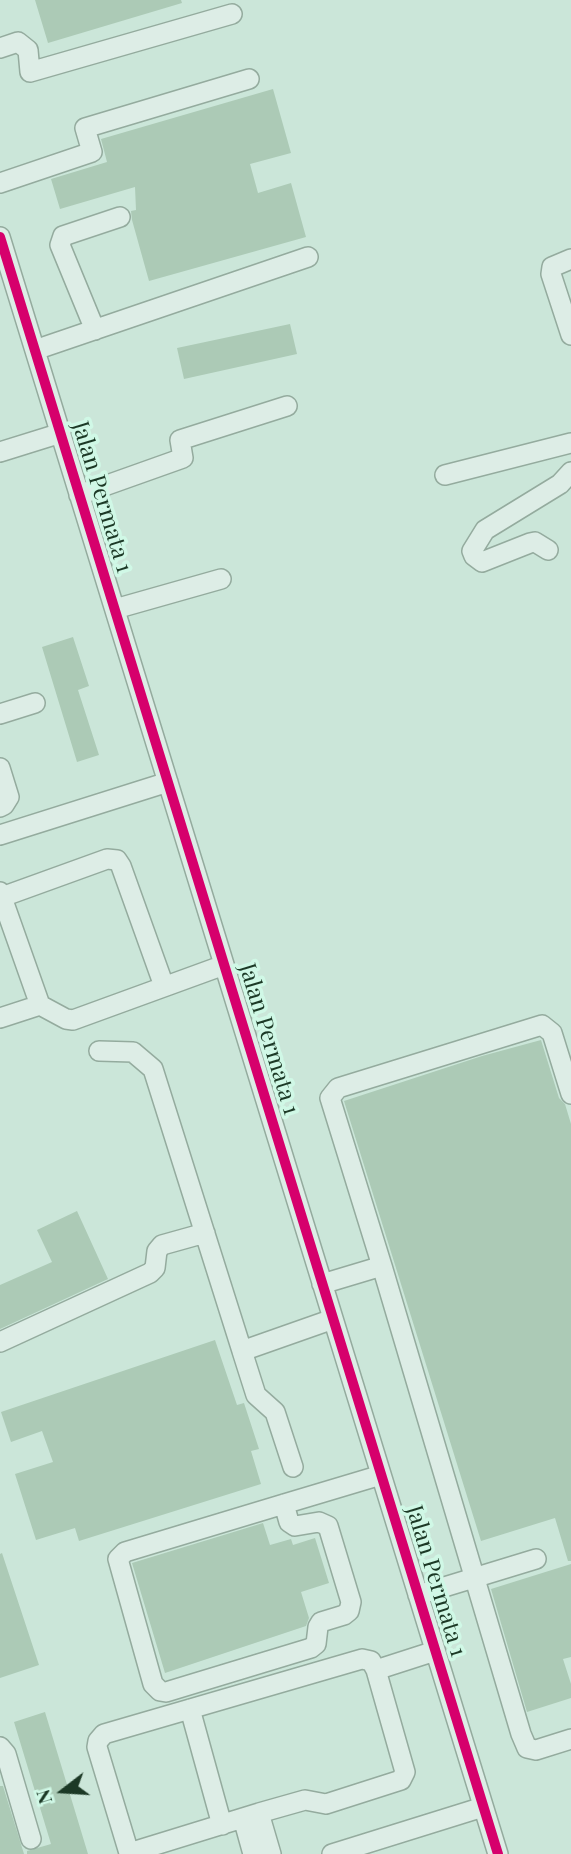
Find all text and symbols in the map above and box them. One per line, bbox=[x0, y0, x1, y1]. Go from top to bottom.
street label: Jalan Permata 1 bbox=[66, 418, 138, 576]
street label: Jalan Permata 1 bbox=[233, 960, 305, 1118]
street label: Jalan Permata 1 bbox=[400, 1502, 472, 1660]
north arrow bbox=[28, 1756, 98, 1826]
text: N bbox=[28, 1787, 57, 1808]

